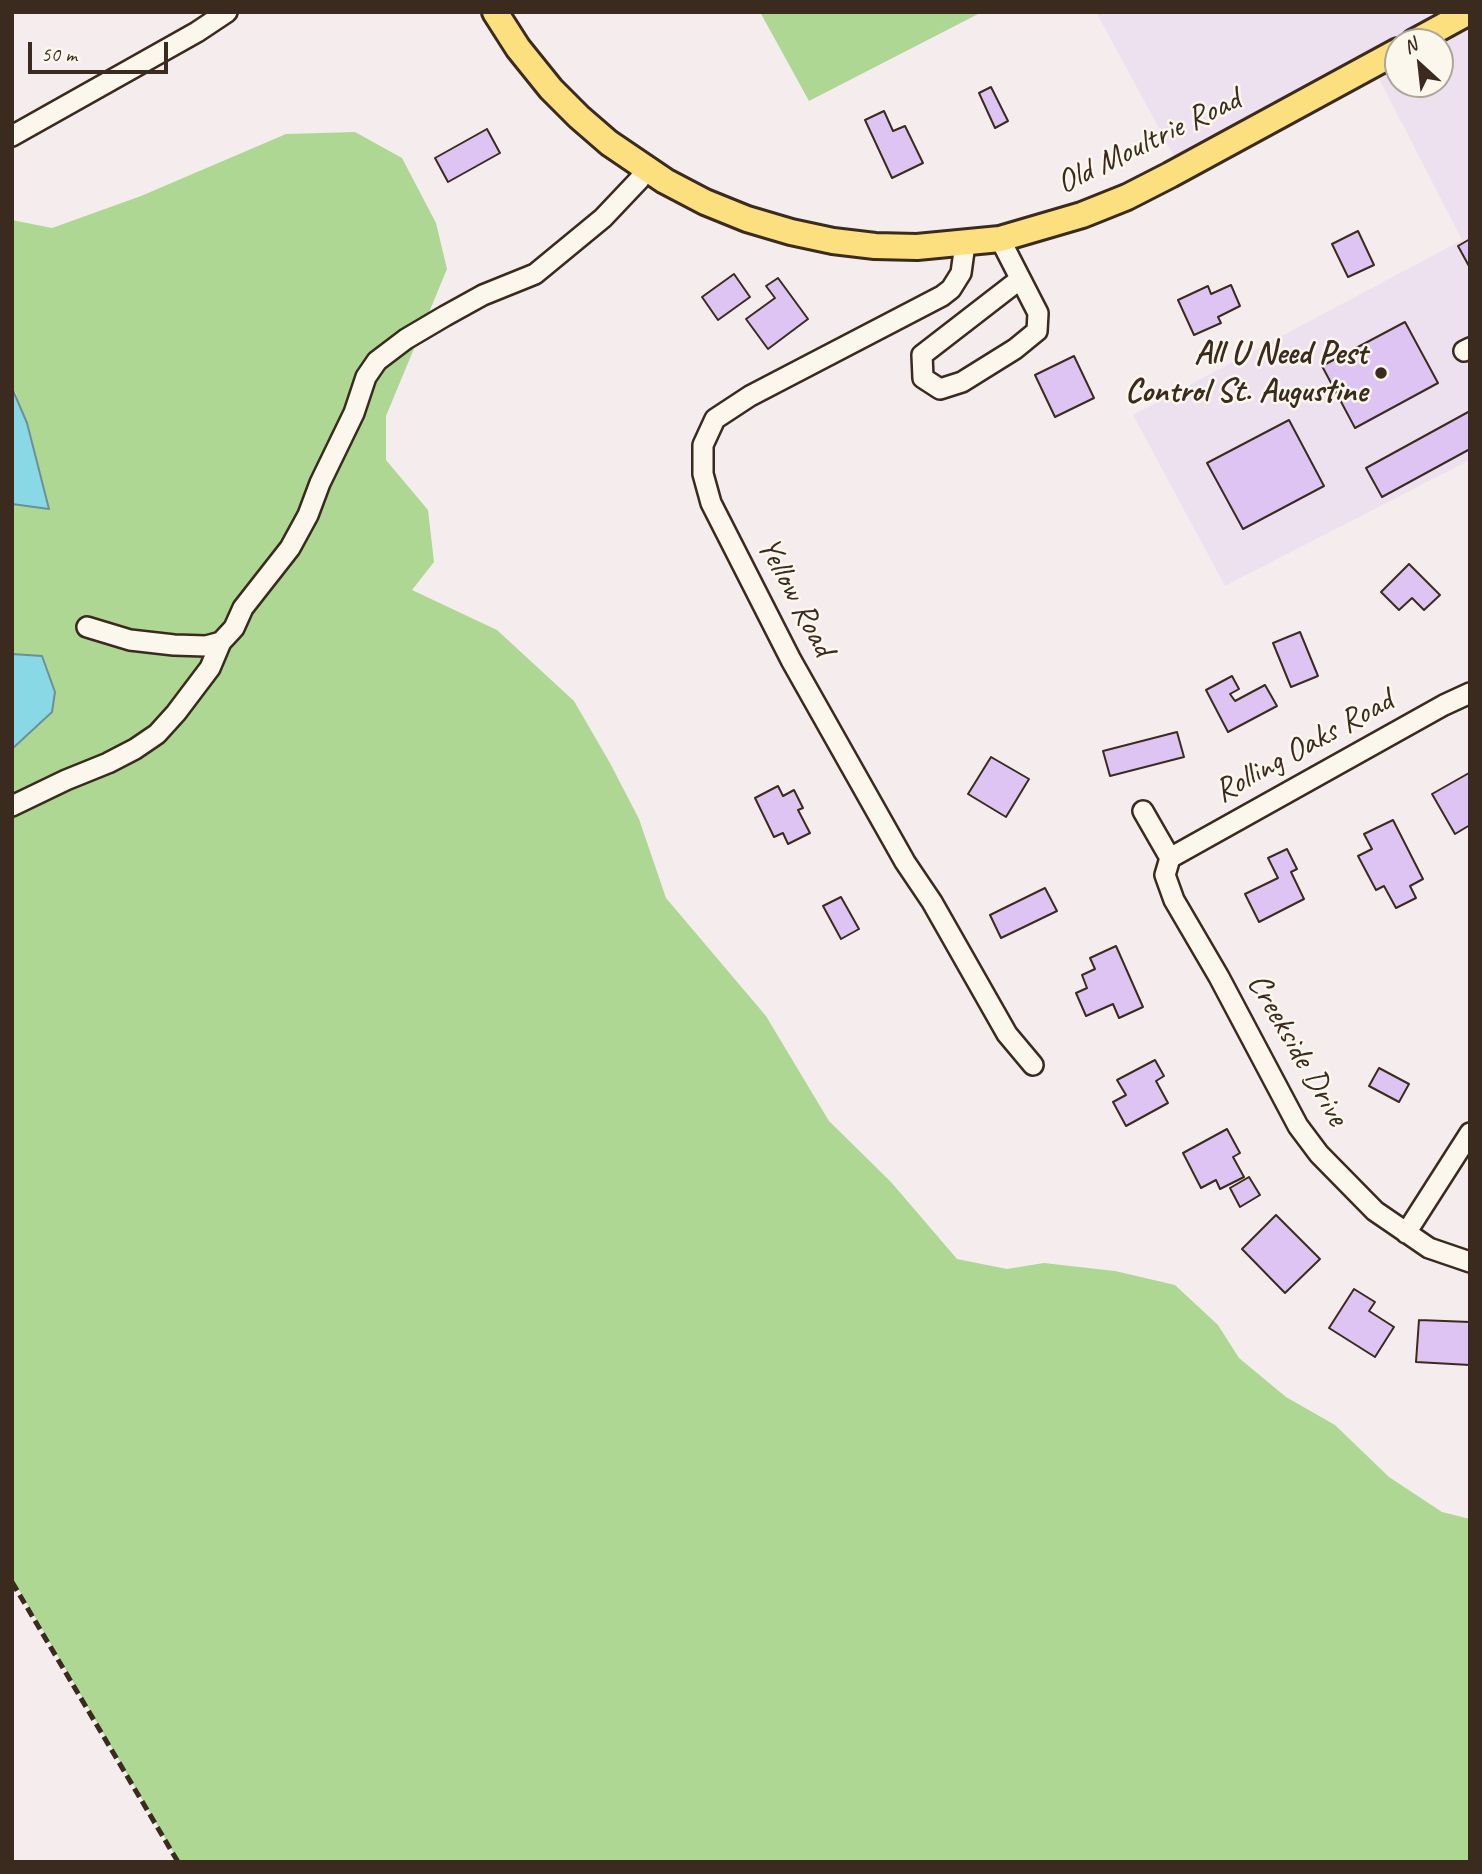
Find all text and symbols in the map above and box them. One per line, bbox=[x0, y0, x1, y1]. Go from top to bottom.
scale bar bbox=[32, 28, 172, 72]
north arrow bbox=[1384, 28, 1454, 98]
text: N bbox=[1400, 33, 1421, 59]
text: 50 m bbox=[41, 41, 77, 67]
street label: Old Moultrie Road bbox=[1051, 80, 1247, 204]
place label: All U Need Pest Control St. Augustine bbox=[1125, 334, 1367, 412]
marker: All U Need Pest Control St. Augustine bbox=[1373, 365, 1389, 381]
street label: Yellow Road bbox=[747, 531, 843, 663]
street label: Rolling Oaks Road bbox=[1208, 682, 1400, 812]
street label: Creekside Drive bbox=[1238, 967, 1356, 1133]

